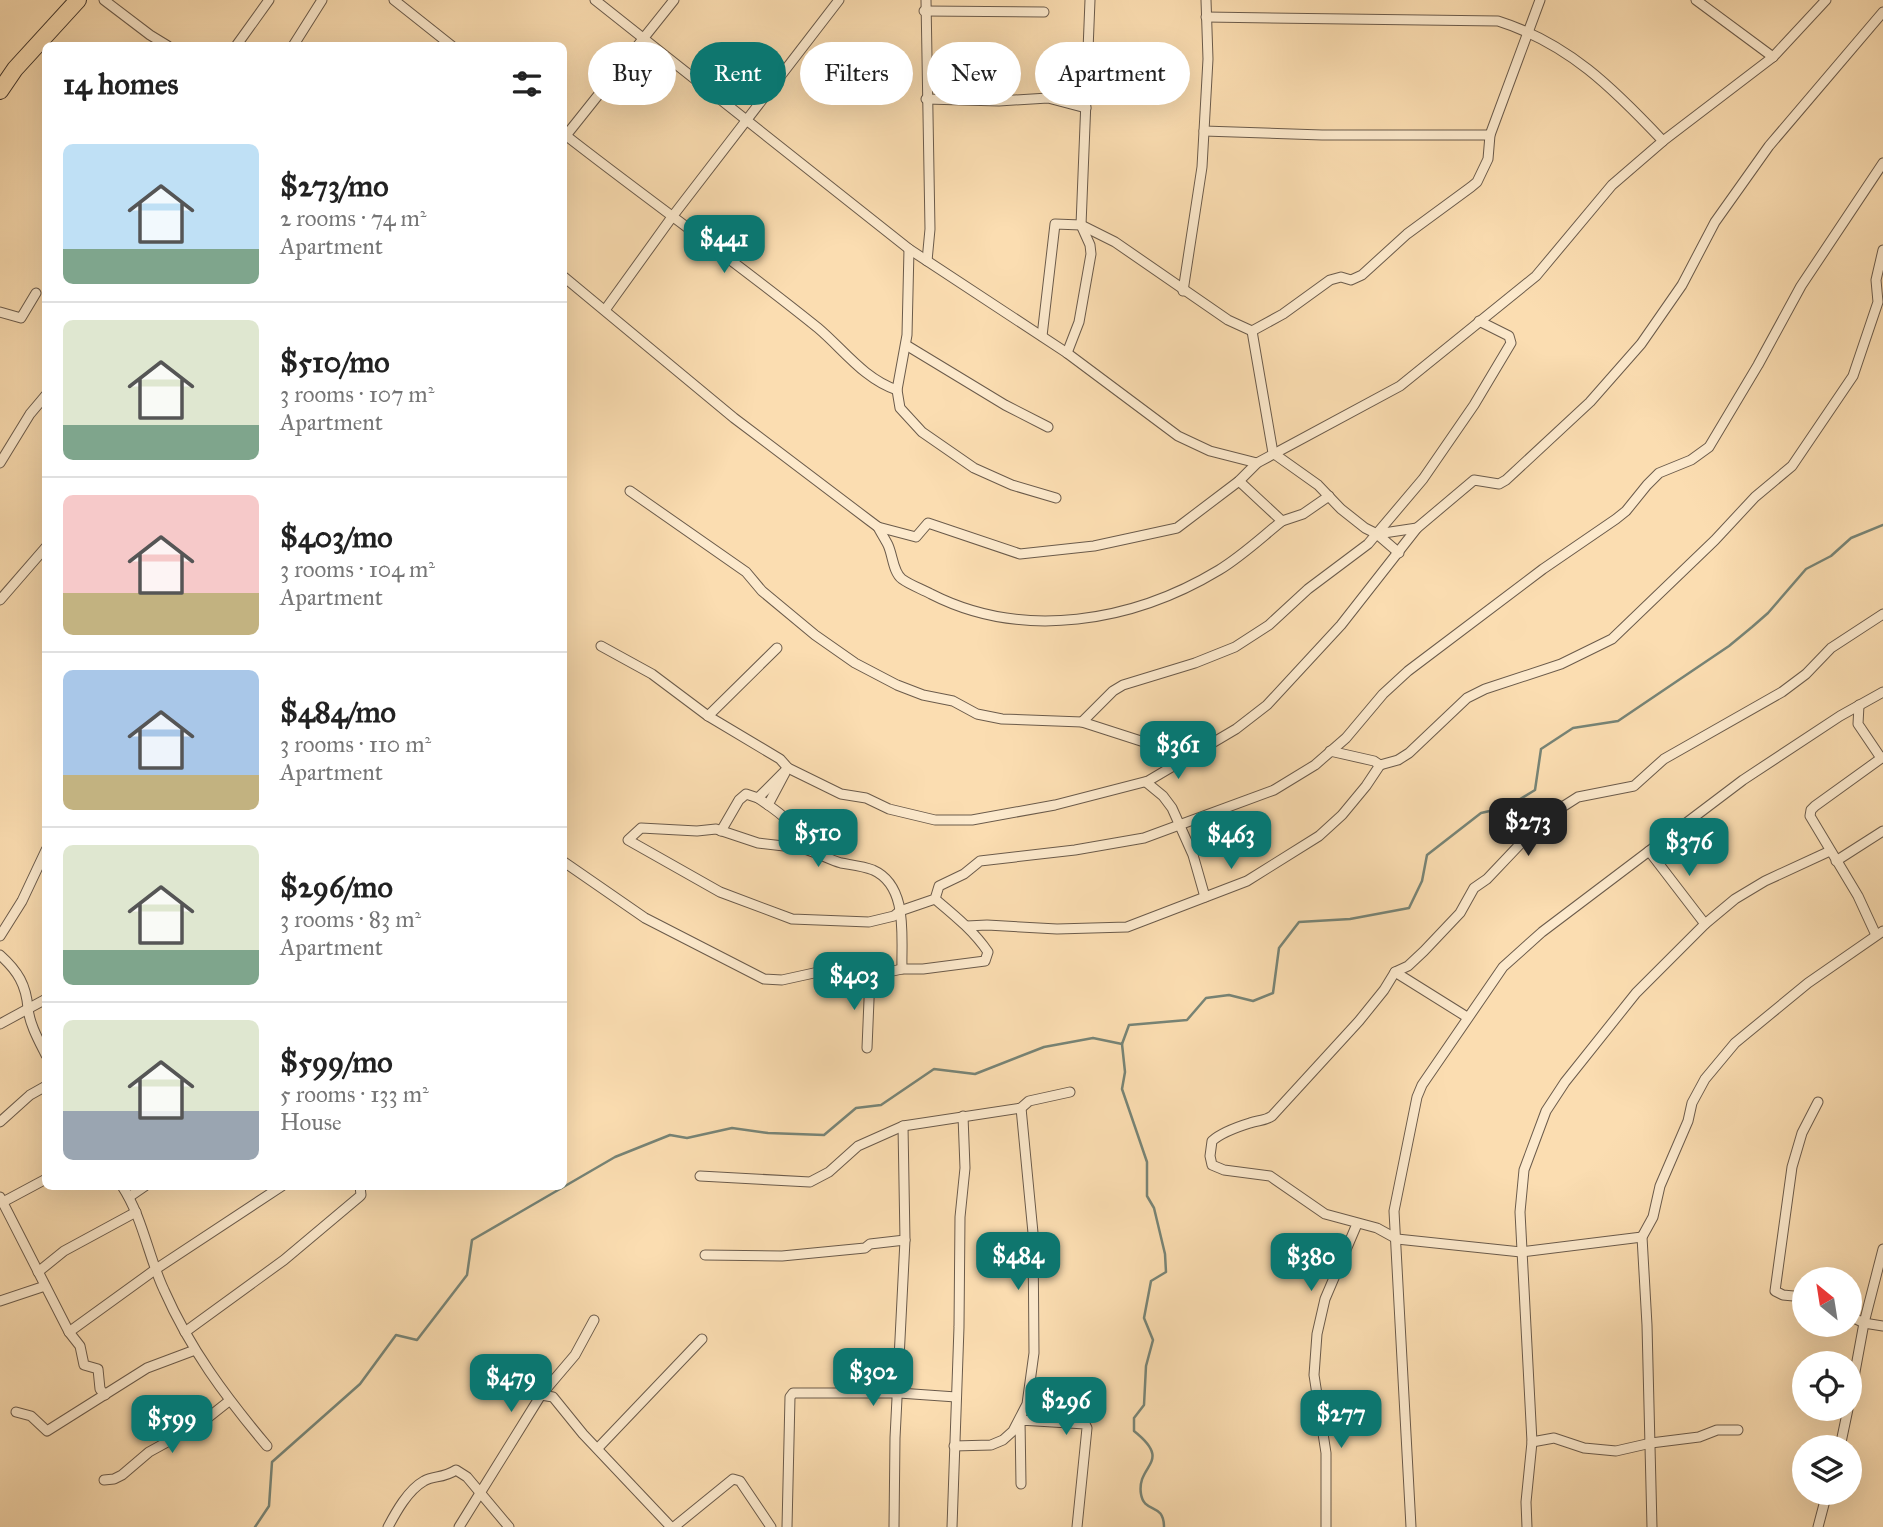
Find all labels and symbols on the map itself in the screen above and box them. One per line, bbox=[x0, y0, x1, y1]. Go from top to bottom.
pin: $441 bbox=[683, 216, 765, 275]
pin: $361 bbox=[1137, 722, 1219, 781]
pin: $273 bbox=[1487, 798, 1569, 858]
pin: $510 bbox=[777, 810, 859, 869]
pin: $463 bbox=[1190, 812, 1272, 871]
pin: $376 bbox=[1648, 818, 1730, 878]
pin: $403 bbox=[813, 953, 895, 1012]
pin: $484 bbox=[977, 1232, 1059, 1292]
pin: $380 bbox=[1270, 1234, 1352, 1293]
north arrow bbox=[1792, 1267, 1862, 1337]
pin: $302 bbox=[832, 1348, 914, 1408]
pin: $479 bbox=[470, 1354, 552, 1414]
pin: $296 bbox=[1025, 1378, 1107, 1437]
pin: $277 bbox=[1300, 1390, 1382, 1450]
pin: $599 bbox=[131, 1396, 213, 1455]

